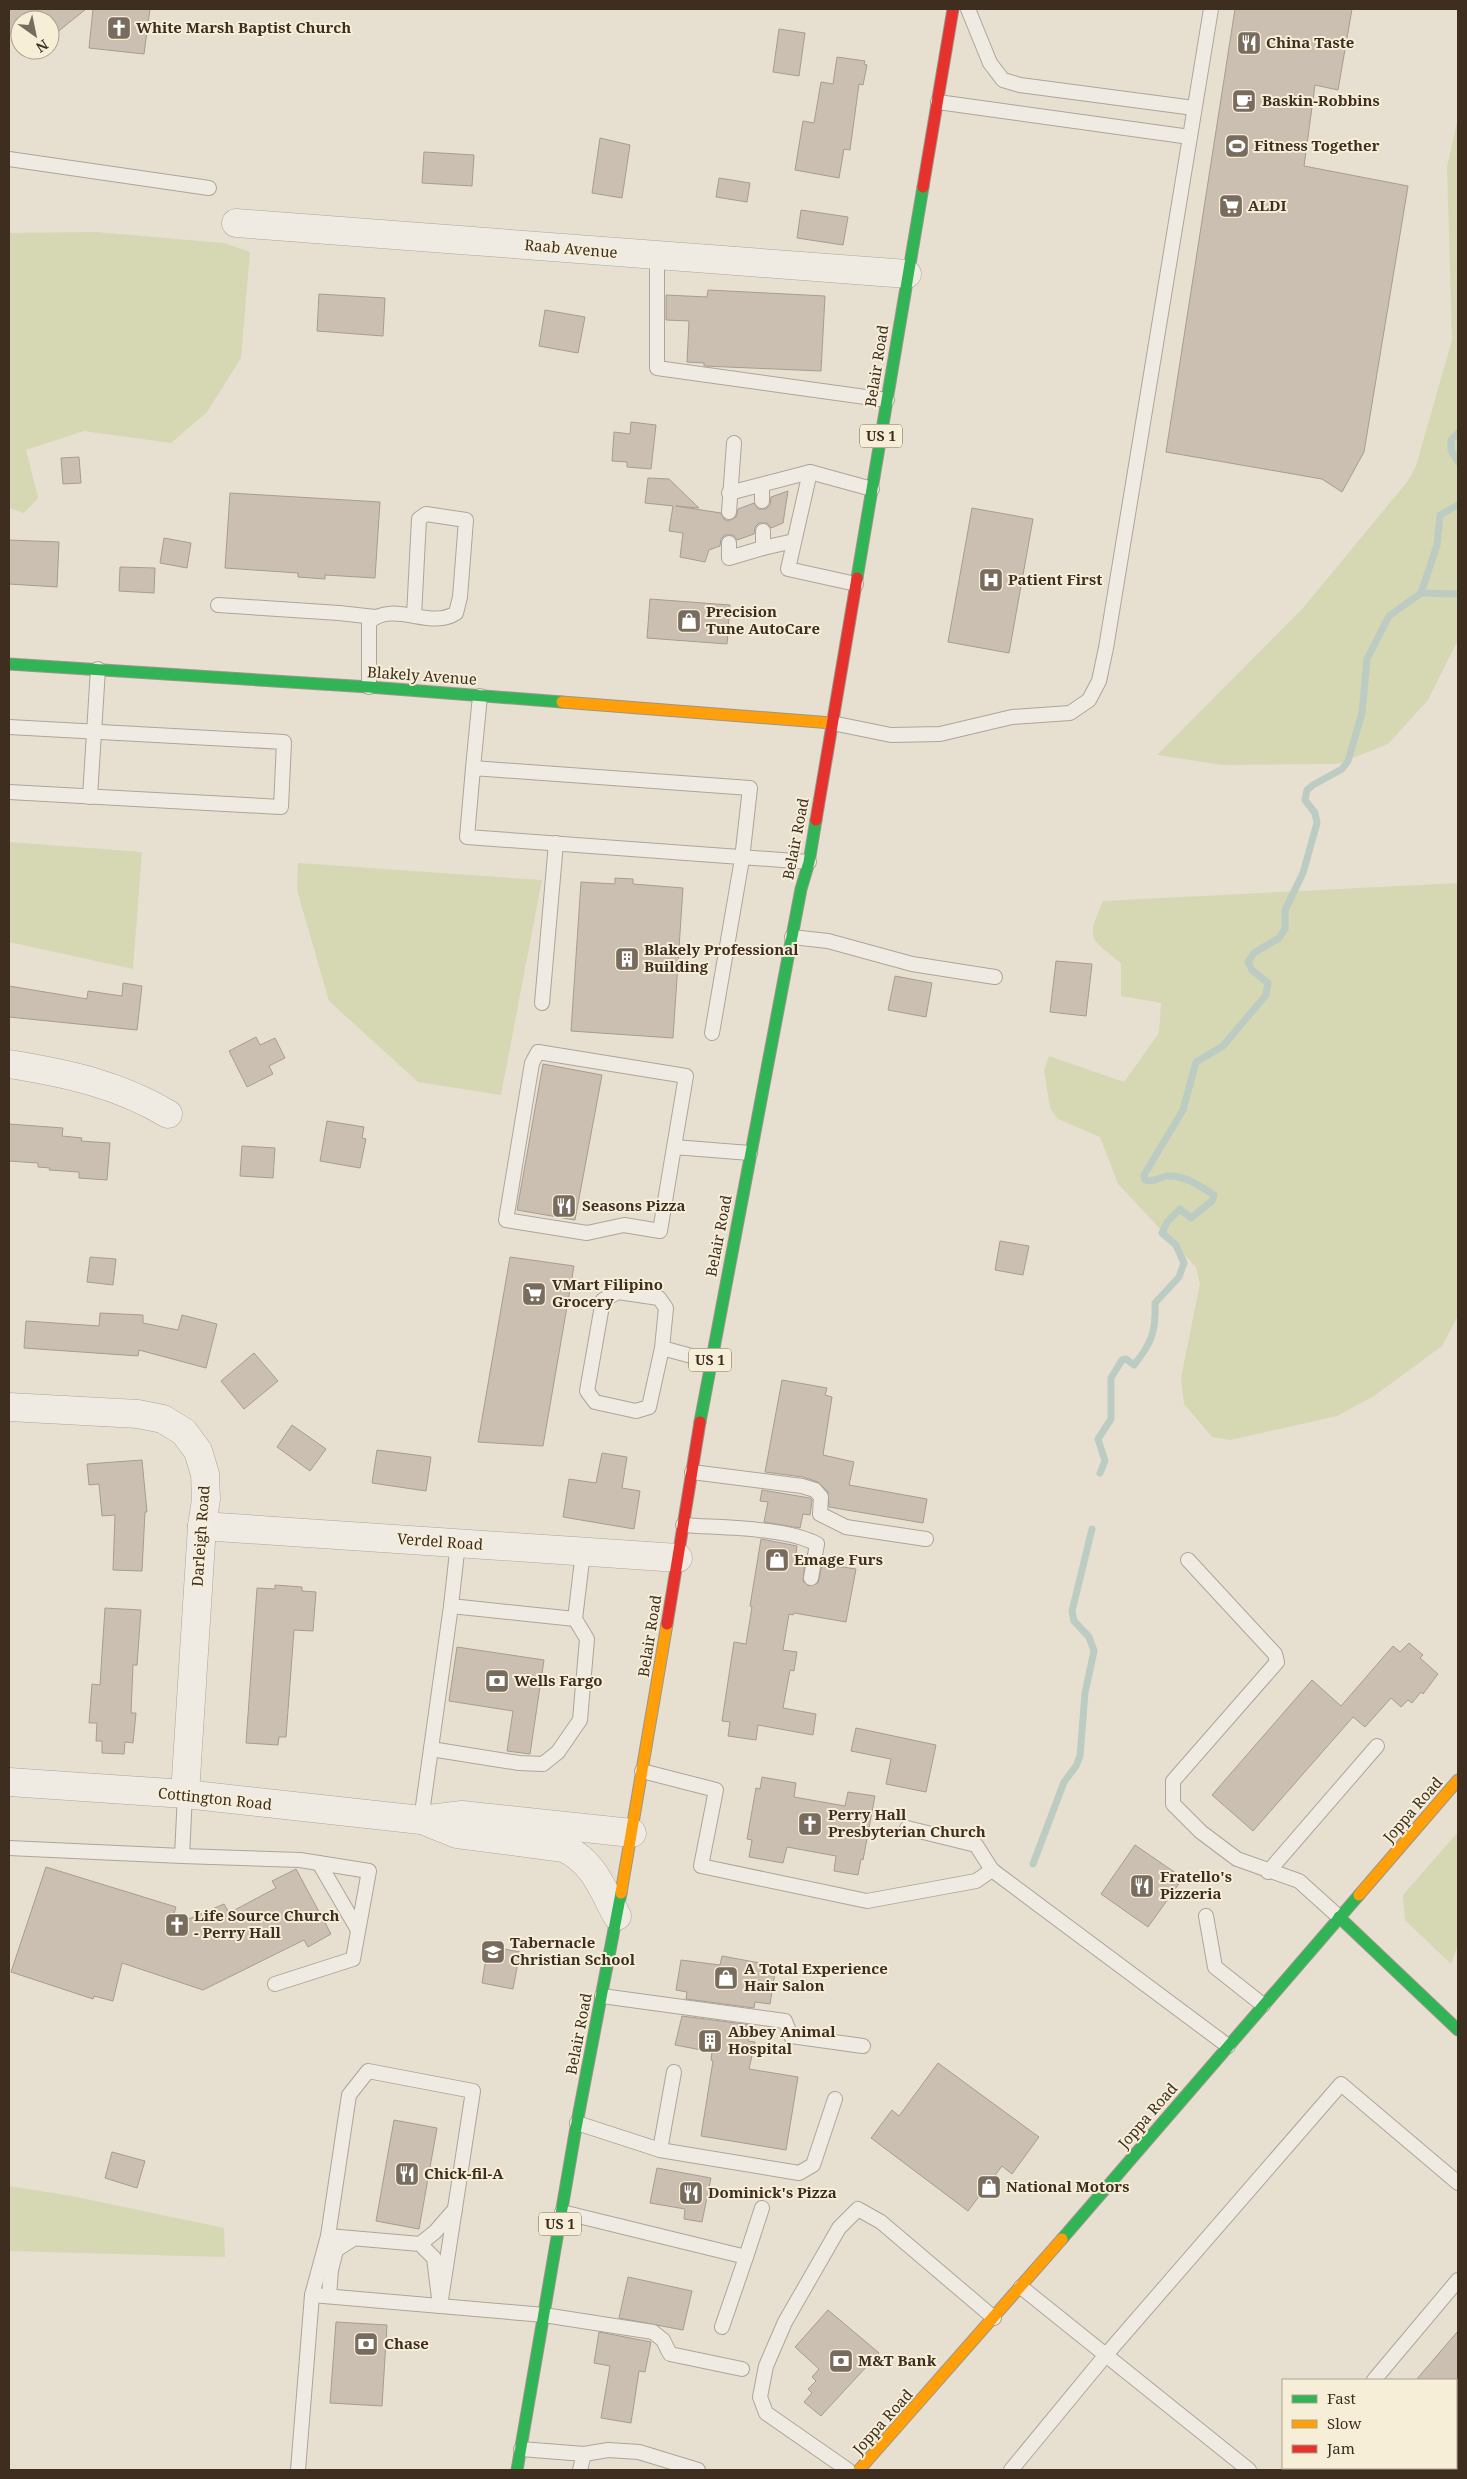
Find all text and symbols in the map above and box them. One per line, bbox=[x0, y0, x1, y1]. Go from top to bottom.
north arrow bbox=[10, 10, 60, 60]
church icon: White Marsh Baptist Church bbox=[106, 15, 132, 41]
place label: White Marsh Baptist Church bbox=[136, 17, 351, 37]
restaurant icon: China Taste bbox=[1236, 30, 1262, 56]
place label: China Taste bbox=[1266, 32, 1354, 52]
text: N bbox=[33, 35, 52, 57]
cafe icon: Baskin-Robbins bbox=[1231, 88, 1257, 114]
place label: Baskin-Robbins bbox=[1262, 90, 1380, 110]
sports icon: Fitness Together bbox=[1224, 133, 1250, 159]
place label: Fitness Together bbox=[1254, 135, 1380, 155]
supermarket icon: ALDI bbox=[1218, 193, 1244, 219]
place label: ALDI bbox=[1248, 195, 1287, 215]
street label: Raab Avenue bbox=[524, 234, 619, 262]
street label: Belair Road bbox=[860, 323, 892, 408]
road number: US 1 bbox=[860, 424, 902, 448]
hospital icon: Patient First bbox=[978, 567, 1004, 593]
place label: Patient First bbox=[1008, 569, 1102, 589]
place label: Precision Tune AutoCare bbox=[706, 601, 820, 638]
shop icon: Precision Tune AutoCare bbox=[676, 608, 702, 634]
street label: Blakely Avenue bbox=[366, 661, 478, 689]
street label: Belair Road bbox=[777, 796, 813, 881]
place label: Blakely Professional Building bbox=[644, 939, 799, 976]
building icon: Blakely Professional Building bbox=[614, 946, 640, 972]
restaurant icon: Seasons Pizza bbox=[551, 1193, 577, 1219]
street label: Belair Road bbox=[700, 1193, 736, 1278]
place label: Seasons Pizza bbox=[582, 1195, 686, 1215]
place label: VMart Filipino Grocery bbox=[552, 1274, 663, 1311]
supermarket icon: VMart Filipino Grocery bbox=[521, 1281, 547, 1307]
road number: US 1 bbox=[689, 1348, 731, 1372]
street label: Darleigh Road bbox=[186, 1485, 214, 1587]
street label: Verdel Road bbox=[396, 1528, 484, 1554]
shop icon: Emage Furs bbox=[764, 1547, 790, 1573]
place label: Emage Furs bbox=[794, 1549, 883, 1569]
street label: Belair Road bbox=[633, 1593, 665, 1678]
bank icon: Wells Fargo bbox=[484, 1668, 510, 1694]
place label: Wells Fargo bbox=[514, 1670, 603, 1690]
street label: Joppa Road bbox=[1377, 1772, 1446, 1847]
street label: Cottington Road bbox=[157, 1782, 273, 1814]
place label: Perry Hall Presbyterian Church bbox=[828, 1804, 986, 1841]
church icon: Perry Hall Presbyterian Church bbox=[797, 1811, 823, 1837]
place label: Fratello's Pizzeria bbox=[1160, 1866, 1232, 1903]
restaurant icon: Fratello's Pizzeria bbox=[1129, 1873, 1155, 1899]
place label: Life Source Church - Perry Hall bbox=[194, 1905, 340, 1942]
church icon: Life Source Church - Perry Hall bbox=[164, 1912, 190, 1938]
place label: Tabernacle Christian School bbox=[510, 1932, 636, 1969]
school or university icon: Tabernacle Christian School bbox=[480, 1939, 506, 1965]
place label: A Total Experience Hair Salon bbox=[744, 1958, 888, 1995]
shop icon: A Total Experience Hair Salon bbox=[713, 1965, 739, 1991]
street label: Belair Road bbox=[560, 1991, 596, 2076]
place label: Abbey Animal Hospital bbox=[728, 2021, 836, 2058]
building icon: Abbey Animal Hospital bbox=[697, 2028, 723, 2054]
street label: Joppa Road bbox=[1112, 2078, 1181, 2153]
restaurant icon: Chick-fil-A bbox=[394, 2161, 420, 2187]
place label: Chick-fil-A bbox=[424, 2163, 504, 2183]
shop icon: National Motors bbox=[976, 2174, 1002, 2200]
place label: National Motors bbox=[1006, 2176, 1129, 2196]
restaurant icon: Dominick's Pizza bbox=[678, 2180, 704, 2206]
place label: Dominick's Pizza bbox=[708, 2182, 837, 2202]
road number: US 1 bbox=[539, 2212, 581, 2236]
bank icon: Chase bbox=[353, 2331, 379, 2357]
place label: Chase bbox=[384, 2333, 429, 2353]
bank icon: M&T Bank bbox=[828, 2348, 854, 2374]
place label: M&T Bank bbox=[858, 2350, 937, 2370]
legend bbox=[1282, 2379, 1457, 2469]
street label: Joppa Road bbox=[847, 2385, 917, 2459]
text: Fast bbox=[1327, 2388, 1356, 2408]
text: Slow bbox=[1327, 2413, 1361, 2433]
text: Jam bbox=[1326, 2438, 1355, 2458]

